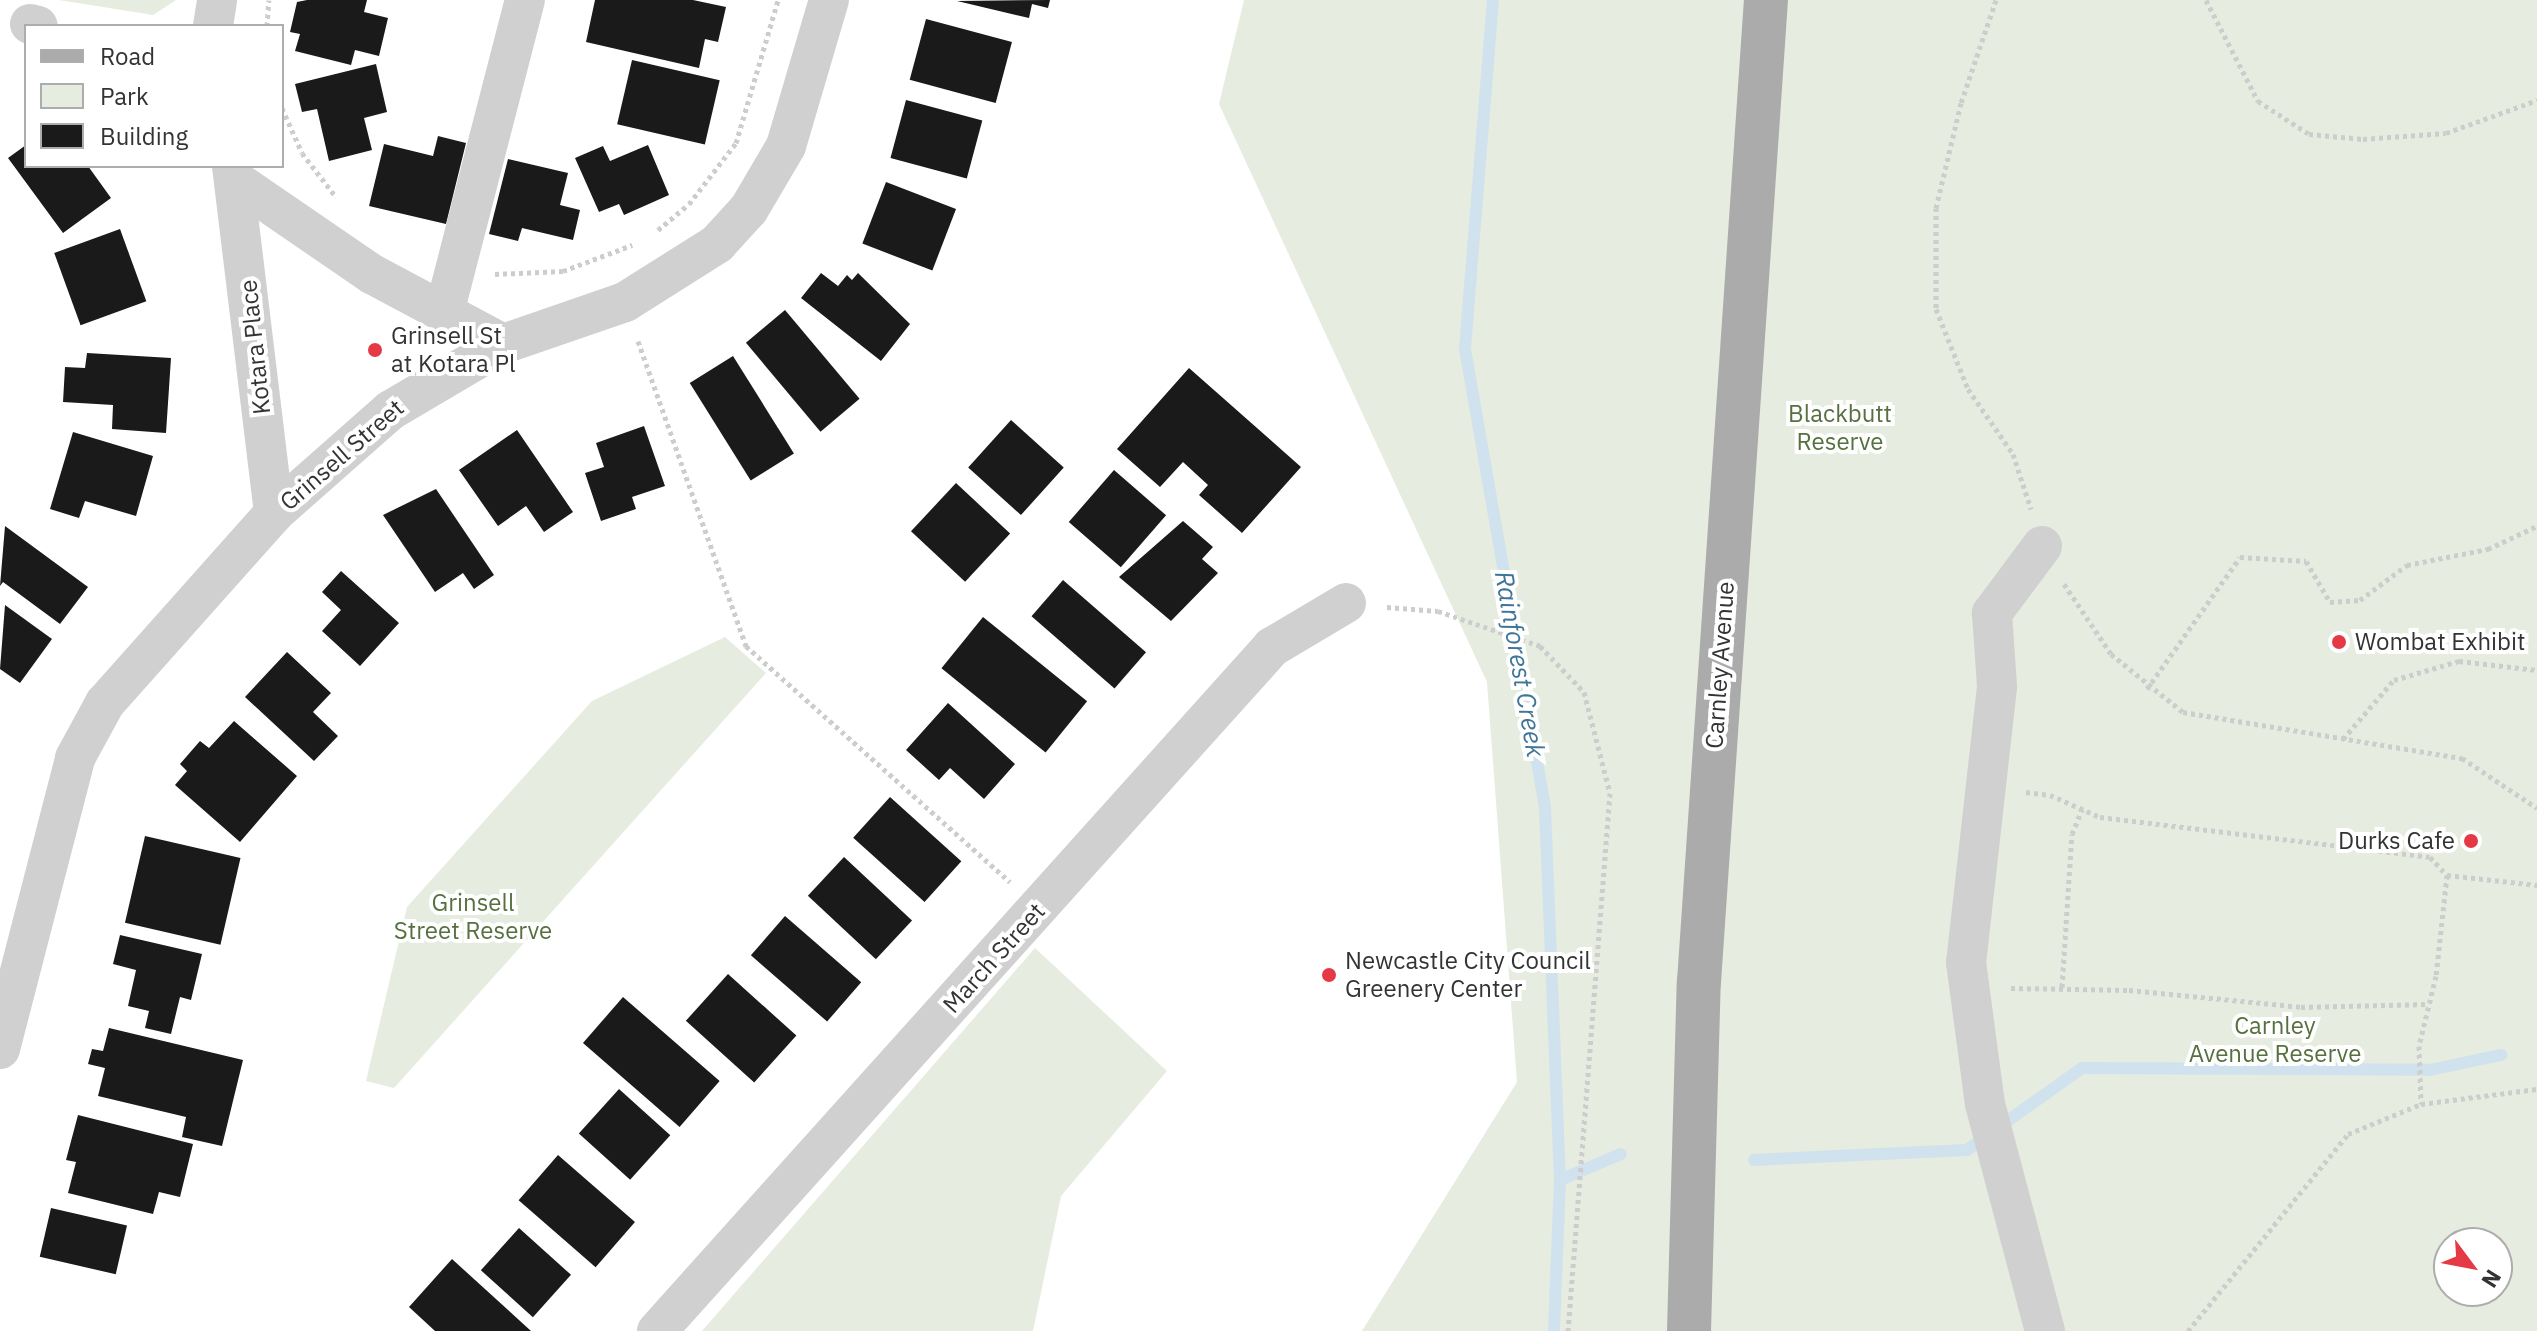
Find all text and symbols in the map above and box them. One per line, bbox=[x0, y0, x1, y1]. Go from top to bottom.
legend bbox=[24, 24, 284, 168]
text: Road bbox=[100, 40, 155, 72]
text: Park bbox=[100, 80, 149, 112]
text: Building bbox=[100, 120, 188, 152]
street label: Kotara Place bbox=[234, 278, 276, 416]
place label: Grinsell St at Kotara Pl bbox=[391, 322, 515, 378]
marker: Grinsell St at Kotara Pl bbox=[366, 341, 384, 359]
street label: Grinsell Street bbox=[274, 393, 410, 517]
park label: Blackbutt Reserve bbox=[1788, 400, 1892, 456]
water label: Rainforest Creek bbox=[1488, 569, 1552, 759]
street label: Carnley Avenue bbox=[1700, 580, 1740, 750]
place label: Wombat Exhibit bbox=[2355, 628, 2525, 656]
marker: Wombat Exhibit bbox=[2330, 633, 2348, 651]
place label: Durks Cafe bbox=[2338, 827, 2455, 855]
marker: Durks Cafe bbox=[2462, 832, 2480, 850]
park label: Grinsell Street Reserve bbox=[394, 889, 552, 945]
street label: March Street bbox=[937, 897, 1051, 1019]
place label: Newcastle City Council Greenery Center bbox=[1345, 947, 1591, 1003]
marker: Newcastle City Council Greenery Center bbox=[1320, 966, 1338, 984]
park label: Carnley Avenue Reserve bbox=[2189, 1012, 2361, 1068]
north arrow bbox=[2433, 1227, 2513, 1307]
text: N bbox=[2476, 1264, 2509, 1293]

